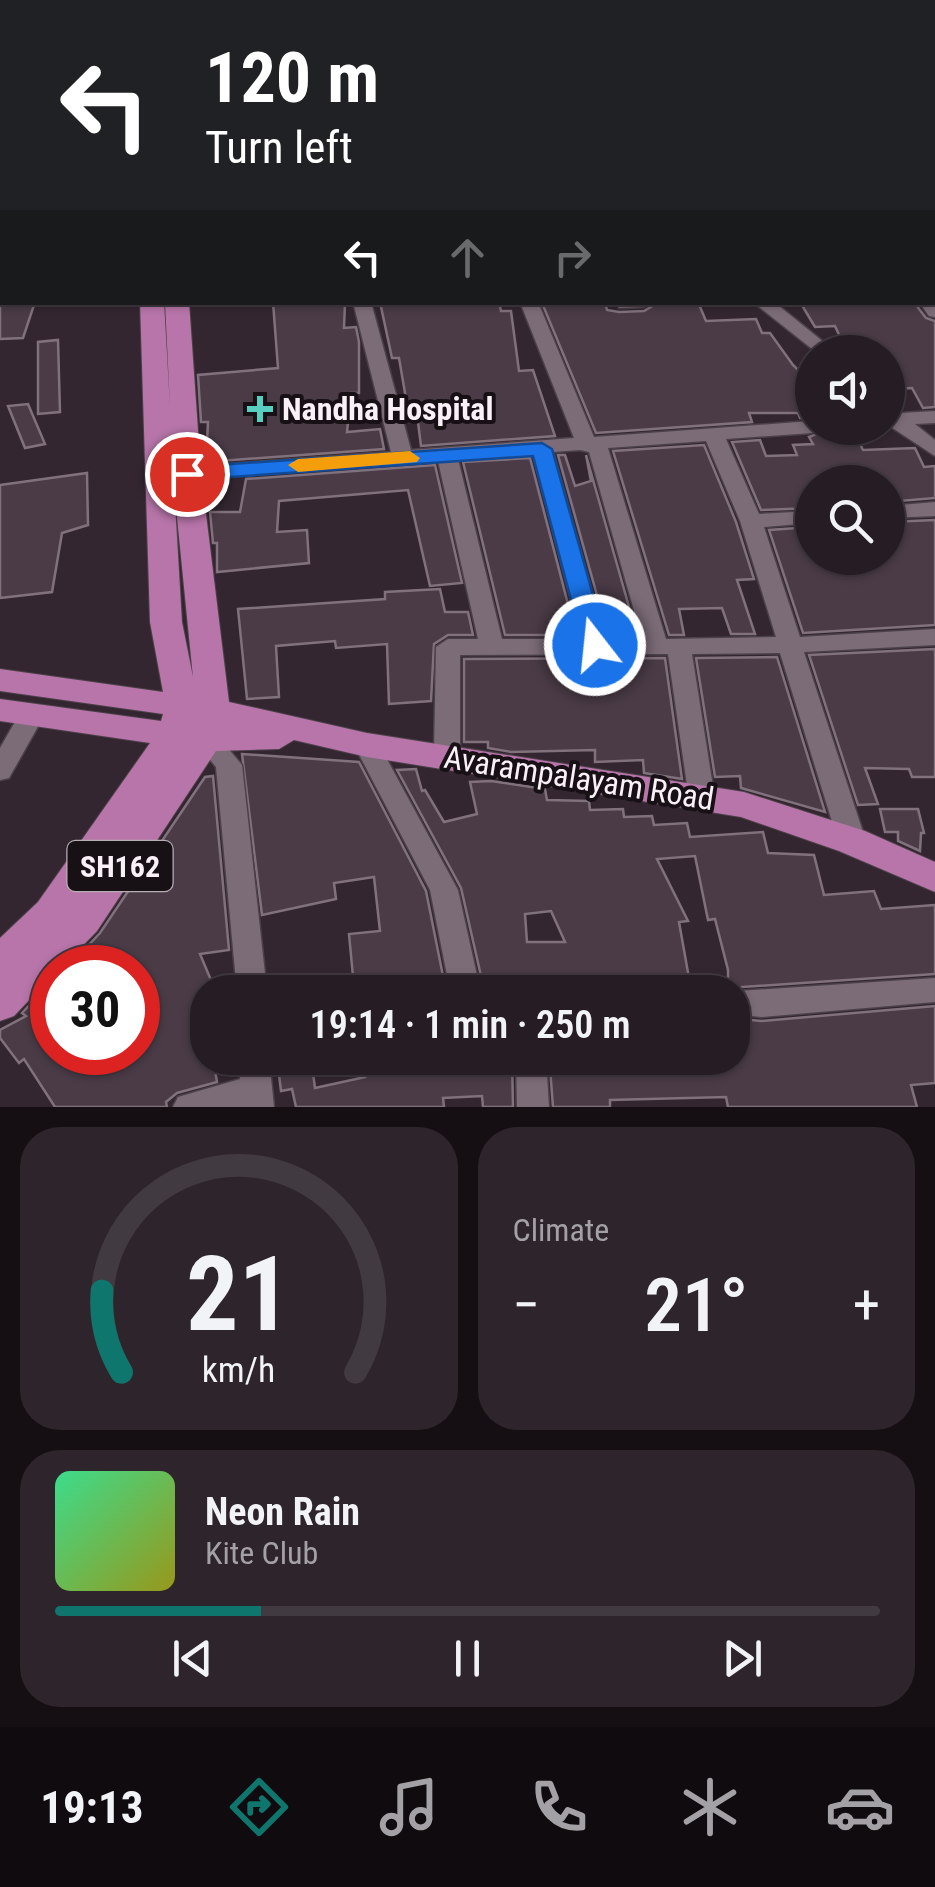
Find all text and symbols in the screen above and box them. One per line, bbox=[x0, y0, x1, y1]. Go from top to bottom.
text: 120 m bbox=[205, 37, 379, 119]
icon: left bbox=[40, 40, 170, 170]
text: Turn left bbox=[205, 121, 353, 174]
icon: left bbox=[335, 230, 390, 285]
icon: ahead bbox=[440, 230, 495, 285]
icon: right bbox=[545, 230, 600, 285]
map controls bbox=[795, 335, 905, 575]
button: sound bbox=[795, 335, 905, 445]
place label: Nandha Hospital bbox=[282, 390, 493, 428]
marker: Nandha Hospital bbox=[247, 396, 273, 422]
pin bbox=[145, 432, 230, 517]
icon: arrive bbox=[160, 447, 215, 502]
button: search bbox=[795, 465, 905, 575]
position arrow bbox=[543, 593, 647, 697]
street label: Avarampalayam Road bbox=[441, 738, 717, 818]
road number: SH162 bbox=[68, 841, 172, 891]
speed limit sign: 30 bbox=[30, 945, 160, 1075]
text: 19:14 · 1 min · 250 m bbox=[310, 1003, 630, 1047]
text: Climate bbox=[513, 1211, 609, 1249]
text: 21 bbox=[186, 1234, 291, 1355]
text: 21° bbox=[644, 1261, 749, 1349]
text: − bbox=[513, 1273, 540, 1337]
text: + bbox=[853, 1273, 880, 1337]
text: km/h bbox=[202, 1349, 276, 1391]
text: Neon Rain bbox=[205, 1490, 360, 1534]
text: Kite Club bbox=[205, 1534, 318, 1572]
icon: previous bbox=[165, 1631, 220, 1686]
icon: pause bbox=[440, 1631, 495, 1686]
icon: next bbox=[715, 1631, 770, 1686]
icon: directions bbox=[224, 1772, 294, 1842]
icon: music bbox=[374, 1772, 444, 1842]
icon: phone bbox=[524, 1772, 594, 1842]
icon: climate bbox=[675, 1772, 745, 1842]
icon: car bbox=[825, 1772, 895, 1842]
text: 19:13 bbox=[40, 1781, 143, 1834]

